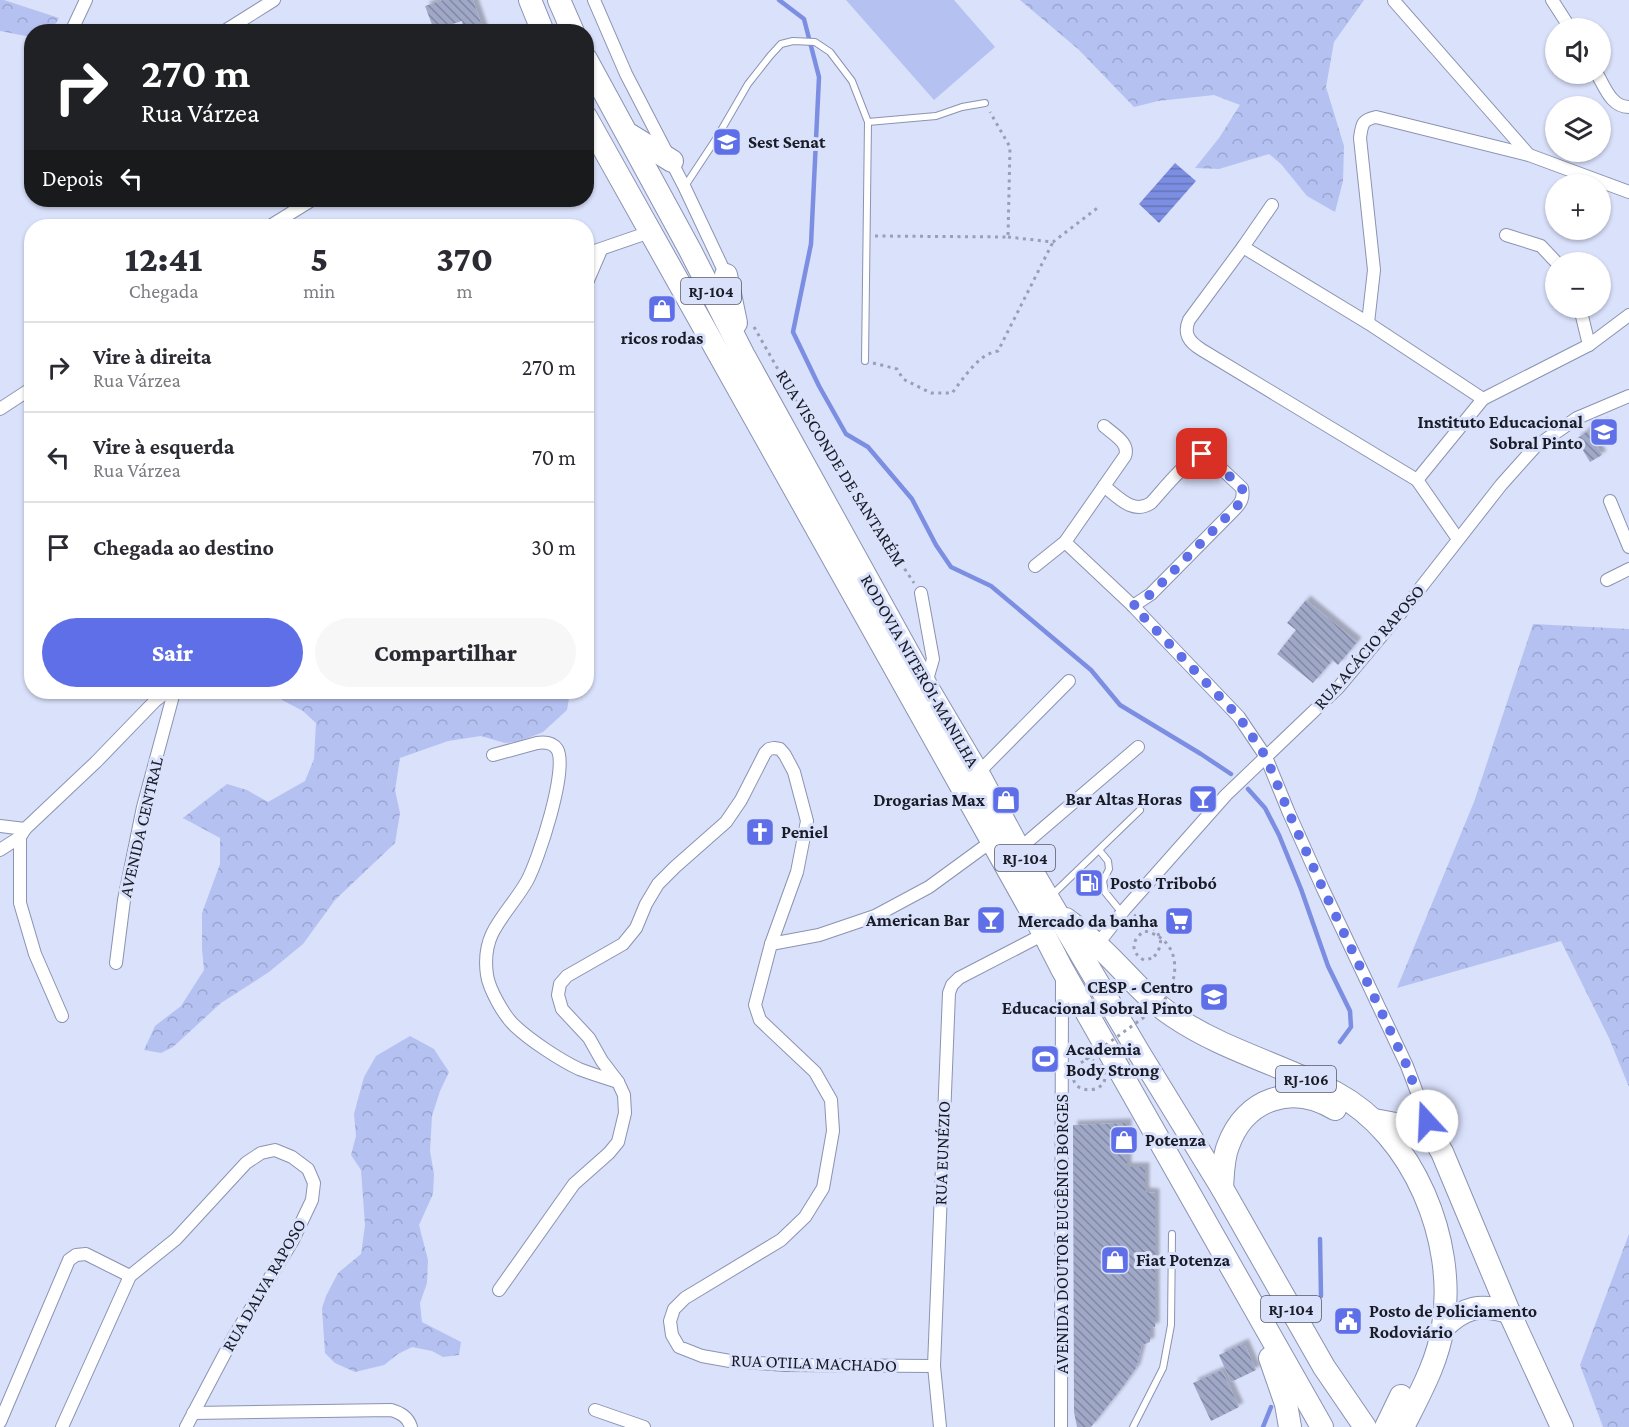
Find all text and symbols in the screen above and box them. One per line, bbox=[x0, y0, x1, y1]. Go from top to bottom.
map controls bbox=[1545, 18, 1611, 318]
button: sound bbox=[1545, 18, 1611, 84]
icon: right bbox=[42, 48, 120, 126]
text: 270 m bbox=[141, 49, 250, 96]
button: layers bbox=[1545, 96, 1611, 162]
text: Rua Várzea bbox=[141, 98, 259, 128]
school or university icon: Sest Senat bbox=[711, 126, 743, 158]
place label: Sest Senat bbox=[748, 132, 826, 152]
icon: left bbox=[115, 162, 148, 195]
text: Depois bbox=[42, 166, 103, 191]
button: + bbox=[1545, 174, 1611, 240]
text: 12:41 bbox=[125, 239, 202, 279]
text: 5 bbox=[310, 239, 328, 279]
text: 370 bbox=[436, 239, 493, 279]
button: − bbox=[1545, 252, 1611, 318]
road number: RJ-104 bbox=[681, 278, 741, 304]
text: Chegada bbox=[129, 280, 199, 302]
text: min bbox=[303, 280, 335, 302]
text: m bbox=[457, 280, 473, 302]
shop icon: ricos rodas bbox=[646, 293, 678, 325]
place label: ricos rodas bbox=[621, 328, 703, 348]
text: Vire à direita bbox=[93, 344, 212, 369]
icon: right bbox=[42, 351, 75, 384]
text: 270 m bbox=[522, 355, 576, 380]
street label: RUA VISCONDE DE SANTARÉM bbox=[772, 366, 910, 570]
text: Rua Várzea bbox=[93, 369, 181, 391]
place label: Instituto Educacional Sobral Pinto bbox=[1418, 412, 1583, 453]
school or university icon: Instituto Educacional Sobral Pinto bbox=[1588, 416, 1620, 448]
pin bbox=[1176, 428, 1227, 479]
text: Vire à esquerda bbox=[93, 434, 234, 459]
icon: arrive bbox=[1185, 437, 1218, 470]
icon: left bbox=[42, 441, 75, 474]
text: 70 m bbox=[532, 445, 576, 470]
text: Rua Várzea bbox=[93, 459, 181, 481]
icon: arrive bbox=[42, 531, 75, 564]
text: Chegada ao destino bbox=[93, 535, 274, 560]
text: 30 m bbox=[531, 535, 576, 560]
street label: RODOVIA NITERÓI-MANILHA bbox=[857, 571, 984, 772]
street label: RUA ACÁCIO RAPOSO bbox=[1310, 581, 1428, 713]
button: Sair bbox=[42, 618, 303, 687]
button: Compartilhar bbox=[315, 618, 576, 687]
street label: AVENIDA CENTRAL bbox=[115, 755, 167, 899]
bar icon: Bar Altas Horas bbox=[1187, 783, 1219, 815]
shop icon: Drogarias Max bbox=[990, 784, 1022, 816]
place label: Bar Altas Horas bbox=[1065, 789, 1182, 809]
place label: Drogarias Max bbox=[873, 790, 986, 810]
church icon: Peniel bbox=[744, 816, 776, 848]
place label: Peniel bbox=[781, 822, 828, 842]
road number: RJ-104 bbox=[995, 845, 1055, 871]
fuel station icon: Posto Tribobó bbox=[1073, 867, 1105, 899]
place label: Posto Tribobó bbox=[1110, 873, 1217, 893]
bar icon: American Bar bbox=[975, 904, 1007, 936]
supermarket icon: Mercado da banha bbox=[1163, 905, 1195, 937]
place label: American Bar bbox=[865, 910, 970, 930]
place label: Mercado da banha bbox=[1018, 911, 1158, 931]
place label: CESP - Centro Educacional Sobral Pinto bbox=[1002, 977, 1193, 1018]
school or university icon: CESP - Centro Educacional Sobral Pinto bbox=[1198, 981, 1230, 1013]
place label: Academia Body Strong bbox=[1065, 1039, 1159, 1080]
sports icon: Academia Body Strong bbox=[1029, 1043, 1061, 1075]
road number: RJ-106 bbox=[1276, 1066, 1336, 1092]
position arrow bbox=[1395, 1089, 1459, 1153]
street label: AVENIDA DOUTOR EUGÊNIO BORGES bbox=[1052, 1094, 1072, 1374]
street label: RUA EUNÉZIO bbox=[930, 1100, 954, 1206]
shop icon: Potenza bbox=[1108, 1124, 1140, 1156]
place label: Potenza bbox=[1145, 1130, 1206, 1150]
street label: RUA DALVA RAPOSO bbox=[218, 1215, 310, 1355]
shop icon: Fiat Potenza bbox=[1099, 1244, 1131, 1276]
place label: Fiat Potenza bbox=[1136, 1250, 1230, 1270]
road number: RJ-104 bbox=[1261, 1296, 1321, 1322]
place label: Posto de Policiamento Rodoviário bbox=[1369, 1301, 1537, 1342]
public building icon: Posto de Policiamento Rodoviário bbox=[1332, 1305, 1364, 1337]
street label: RUA OTILA MACHADO bbox=[731, 1350, 897, 1376]

